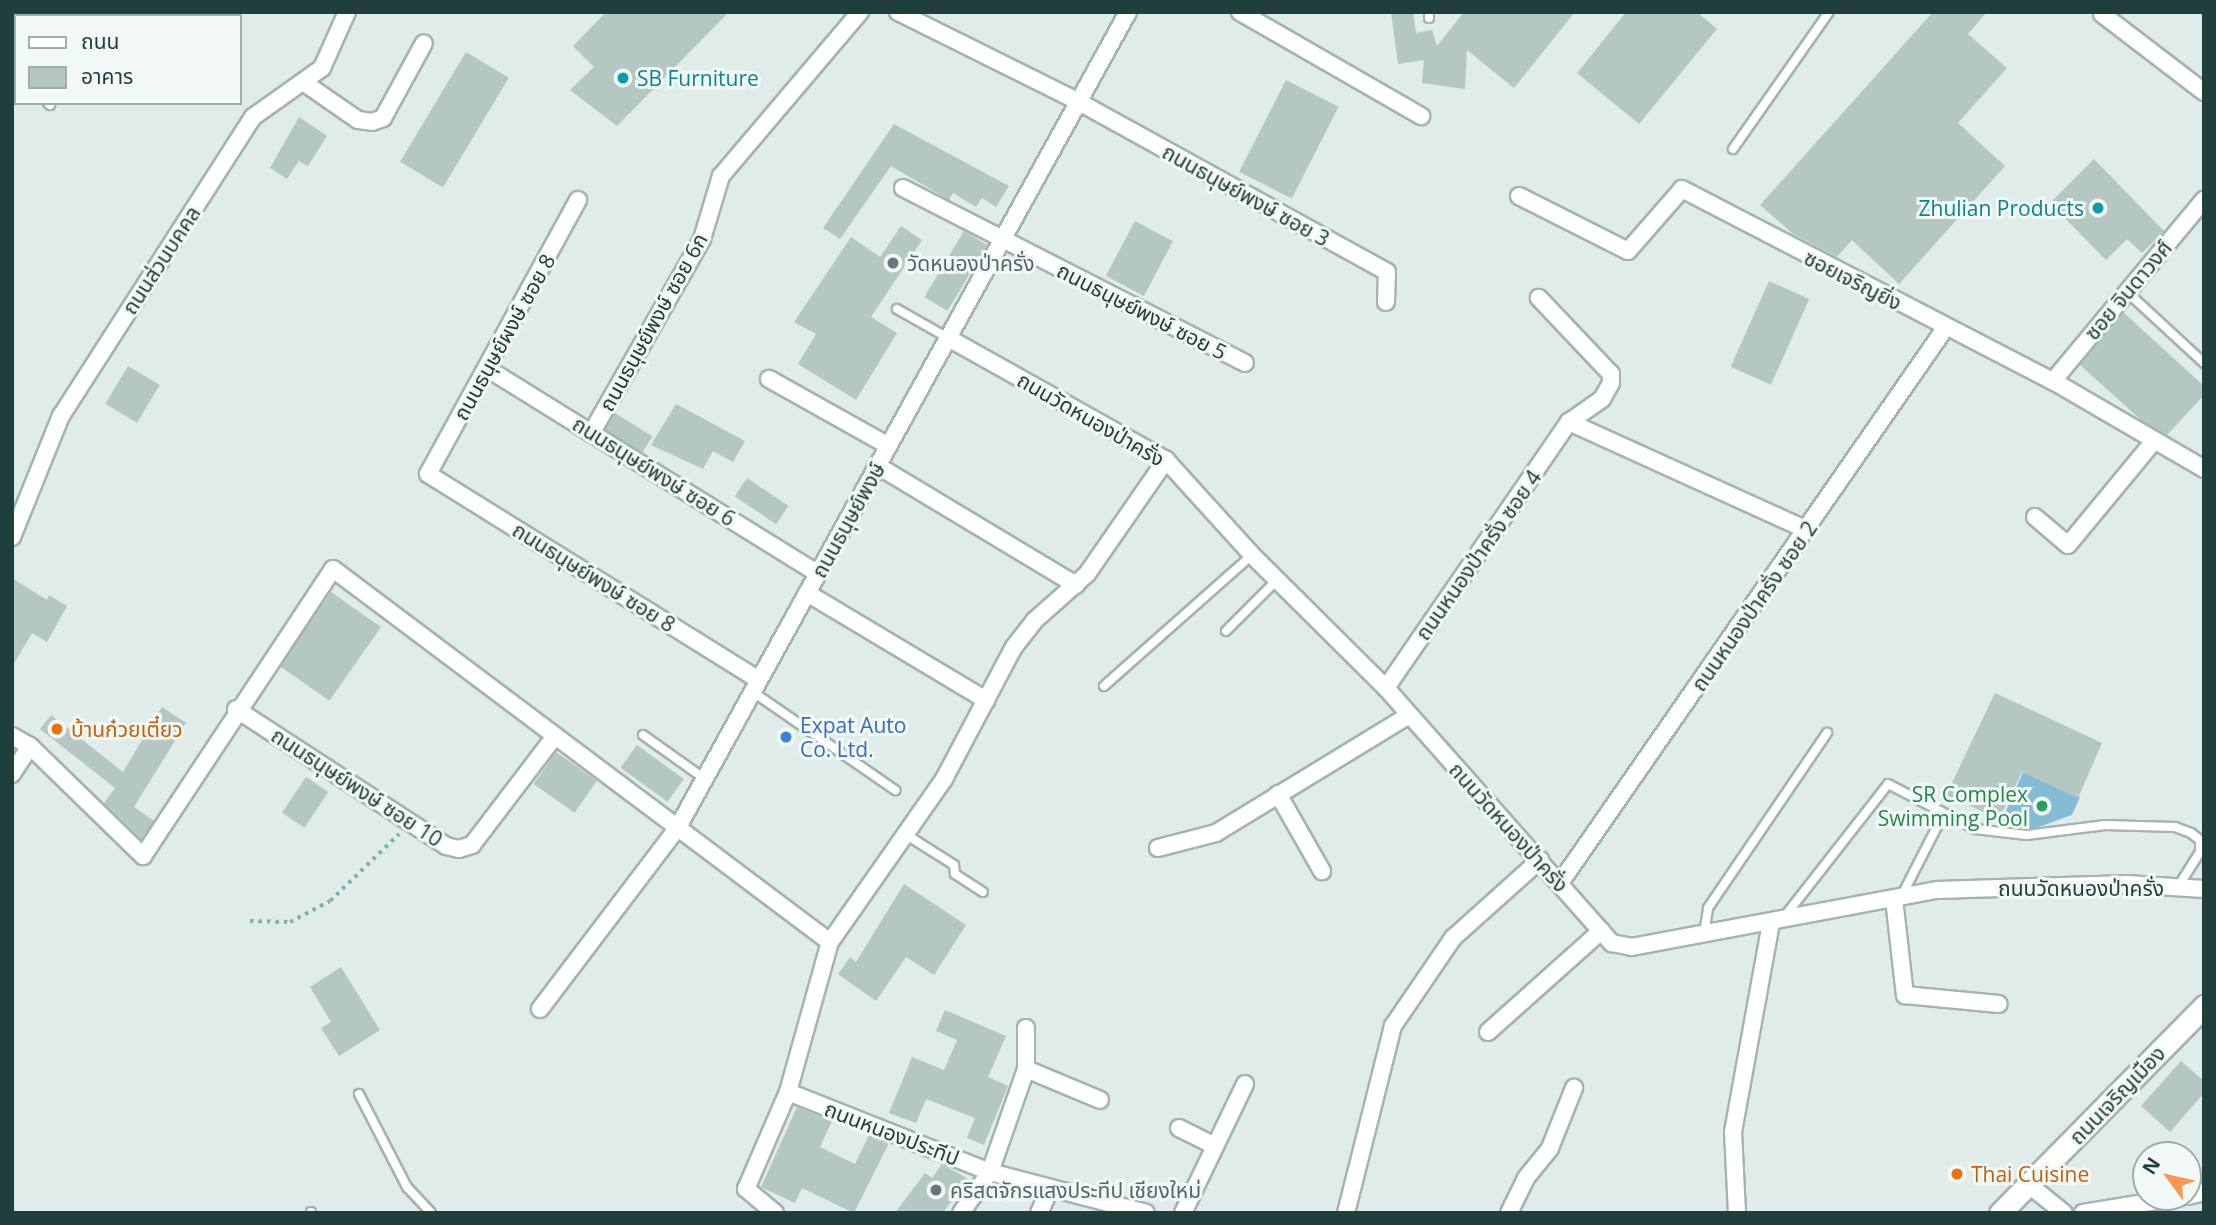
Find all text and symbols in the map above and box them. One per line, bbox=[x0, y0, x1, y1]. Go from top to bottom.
legend bbox=[14, 14, 242, 105]
text: ถนน bbox=[81, 27, 119, 55]
text: อาคาร bbox=[81, 62, 133, 90]
place label: SB Furniture bbox=[637, 65, 759, 91]
marker: SB Furniture bbox=[615, 70, 631, 86]
street label: ถนนธนุษย์พงษ์ ซอย 3 bbox=[1158, 139, 1334, 251]
place label: Zhulian Products bbox=[1918, 195, 2084, 221]
marker: Zhulian Products bbox=[2090, 200, 2106, 216]
street label: ถนนส่วนบคคล bbox=[117, 201, 205, 319]
street label: ถนนธนุษย์พงษ์ ซอย 6ก bbox=[594, 229, 712, 415]
street label: ซอย จินดาวงศ์ bbox=[2079, 235, 2177, 345]
street label: ซอยเจริญยิ่ง bbox=[1800, 245, 1906, 315]
street label: ถนนธนุษย์ผงษ์ ซอย 8 bbox=[448, 250, 560, 424]
place label: วัดหนองป่าครั่ง bbox=[907, 250, 1034, 276]
marker: วัดหนองป่าครั่ง bbox=[885, 255, 901, 271]
street label: ถนนธนุษย์พงษ์ ซอย 5 bbox=[1053, 257, 1231, 365]
street label: ถนนวัดหนองป่าครั่ง bbox=[1013, 367, 1169, 471]
street label: ถนนธนุษย์พงษ์ ซอย 6 bbox=[568, 411, 740, 531]
street label: ถนนธนุษย์พงษ์ bbox=[806, 458, 890, 582]
street label: ถนนหนองป่าครั่ง ซอย 4 bbox=[1410, 465, 1546, 645]
street label: ถนนหนองป่าครั่ง ซอย 2 bbox=[1686, 516, 1822, 696]
street label: ถนนธนุษย์พงษ์ ซอย 8 bbox=[508, 517, 680, 637]
place label: Expat Auto Co. Ltd. bbox=[800, 712, 906, 762]
place label: บ้านก๋วยเตี๋ยว bbox=[71, 716, 183, 742]
marker: บ้านก๋วยเตี๋ยว bbox=[49, 721, 65, 737]
street label: ถนนธนุษย์พงษ์ ซอย 10 bbox=[267, 722, 447, 852]
marker: Expat Auto Co. Ltd. bbox=[778, 729, 794, 745]
street label: ถนนวัดหนองป่าครั่ง bbox=[1444, 757, 1574, 897]
place label: SR Complex Swimming Pool bbox=[1878, 781, 2028, 831]
marker: SR Complex Swimming Pool bbox=[2034, 798, 2050, 814]
street label: ถนนวัดหนองป่าครั่ง bbox=[1998, 875, 2164, 901]
street label: ถนนเจริญเมือง bbox=[2064, 1041, 2170, 1149]
street label: ถนนหนองประทีป bbox=[821, 1096, 963, 1170]
north arrow bbox=[2132, 1141, 2202, 1211]
text: N bbox=[2136, 1152, 2166, 1179]
place label: Thai Cuisine bbox=[1971, 1161, 2089, 1187]
marker: Thai Cuisine bbox=[1949, 1166, 1965, 1182]
place label: คริสตจักรแสงประทีป เชียงใหม่ bbox=[950, 1177, 1201, 1203]
marker: คริสตจักรแสงประทีป เชียงใหม่ bbox=[928, 1182, 944, 1198]

